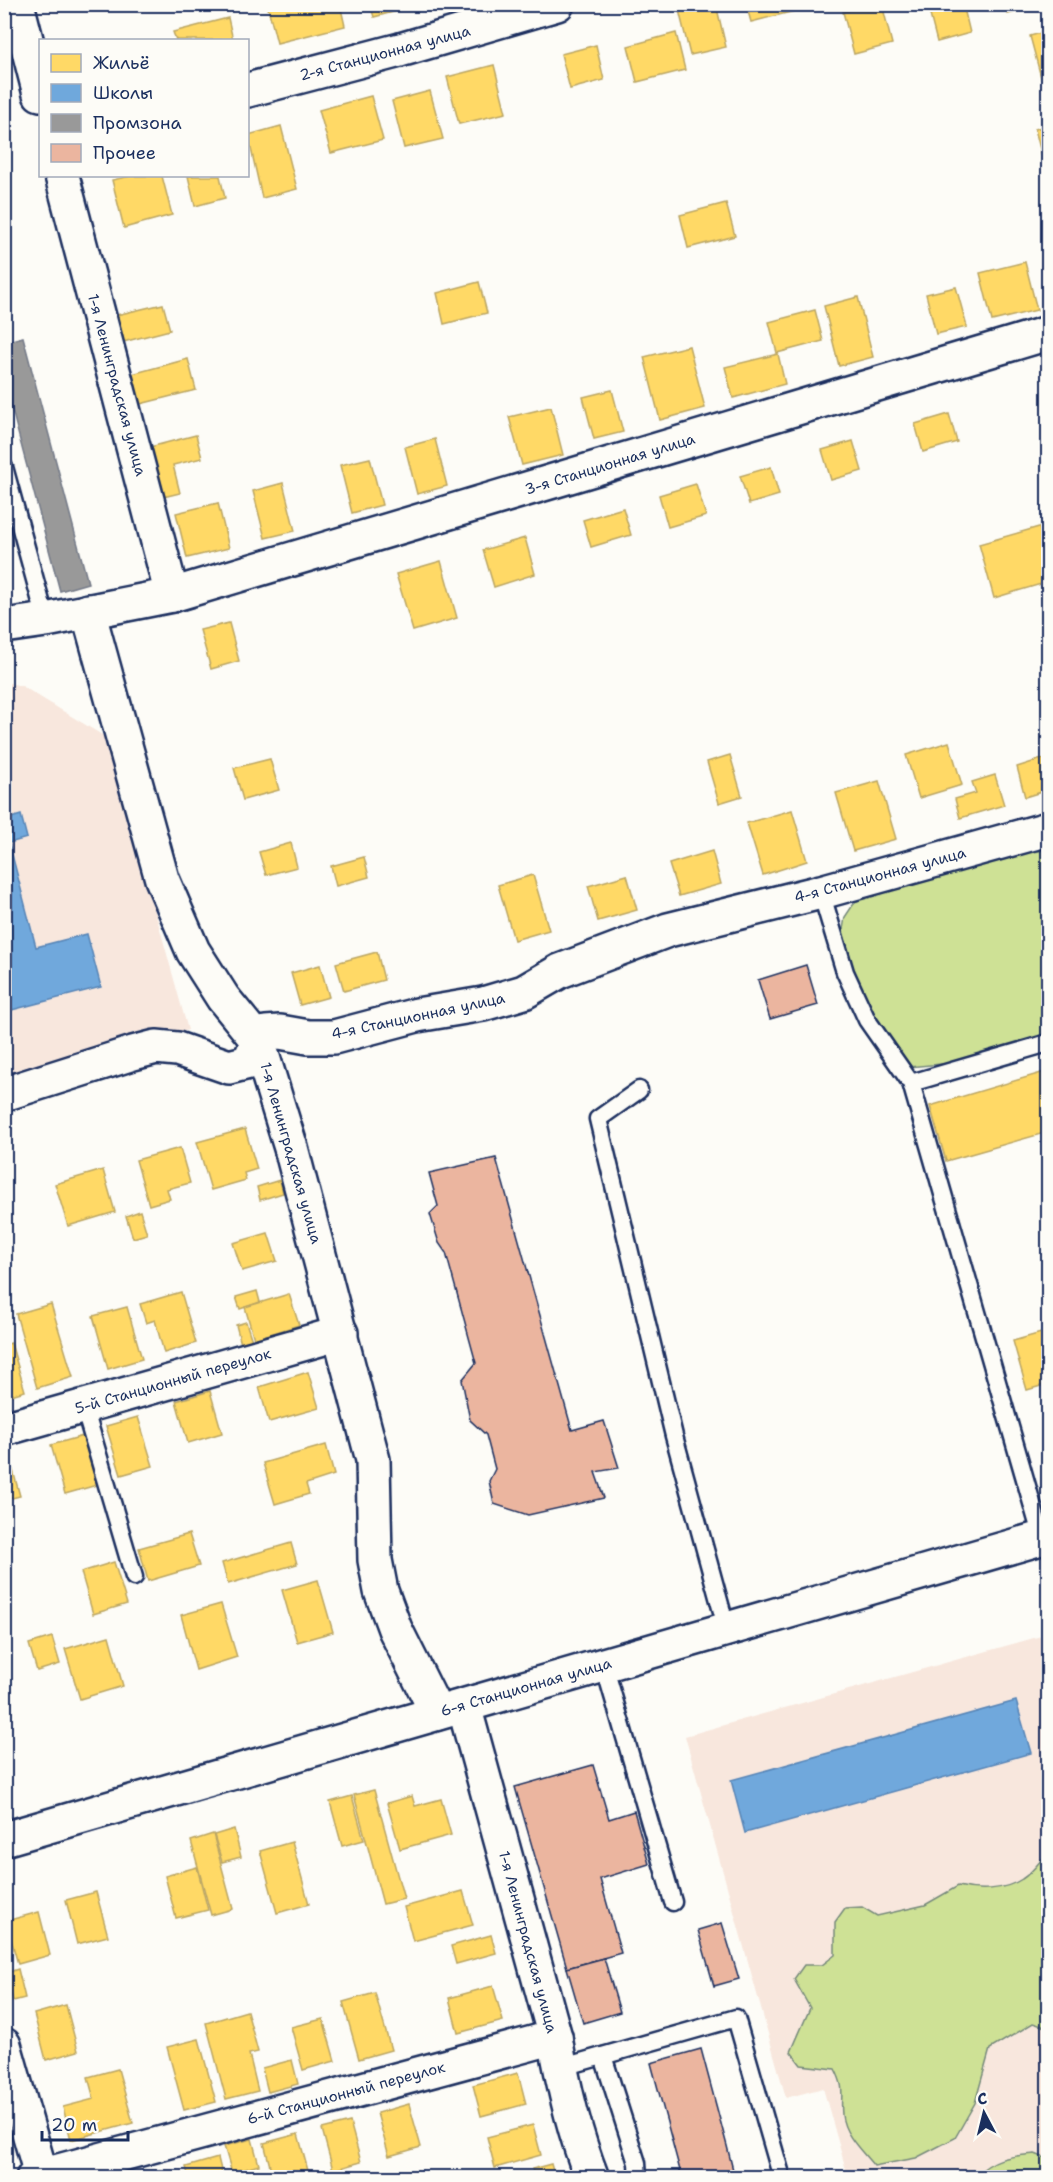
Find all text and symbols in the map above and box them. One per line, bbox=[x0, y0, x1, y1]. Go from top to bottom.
street label: 2-я Станционная улица bbox=[297, 20, 473, 85]
legend bbox=[39, 39, 249, 177]
text: Жильё bbox=[93, 51, 150, 75]
text: Школы bbox=[93, 81, 153, 105]
text: Промзона bbox=[93, 111, 182, 135]
text: Прочее bbox=[93, 141, 156, 165]
street label: 1-я Ленинградская улица bbox=[83, 292, 151, 479]
street label: 3-я Станционная улица bbox=[522, 428, 698, 499]
street label: 4-я Станционная улица bbox=[792, 842, 969, 908]
street label: 4-я Станционная улица bbox=[329, 988, 507, 1044]
street label: 1-я Ленинградская улица bbox=[255, 1060, 327, 1247]
street label: 5-й Станционный переулок bbox=[73, 1343, 273, 1419]
street label: 6-я Станционная улица bbox=[438, 1653, 614, 1721]
street label: 1-я Ленинградская улица bbox=[494, 1849, 562, 2036]
street label: 6-й Станционный переулок bbox=[245, 2057, 447, 2129]
north arrow bbox=[954, 2083, 1014, 2143]
text: С bbox=[976, 2088, 989, 2110]
scale bar bbox=[42, 2104, 128, 2142]
text: 20 m bbox=[51, 2113, 97, 2137]

